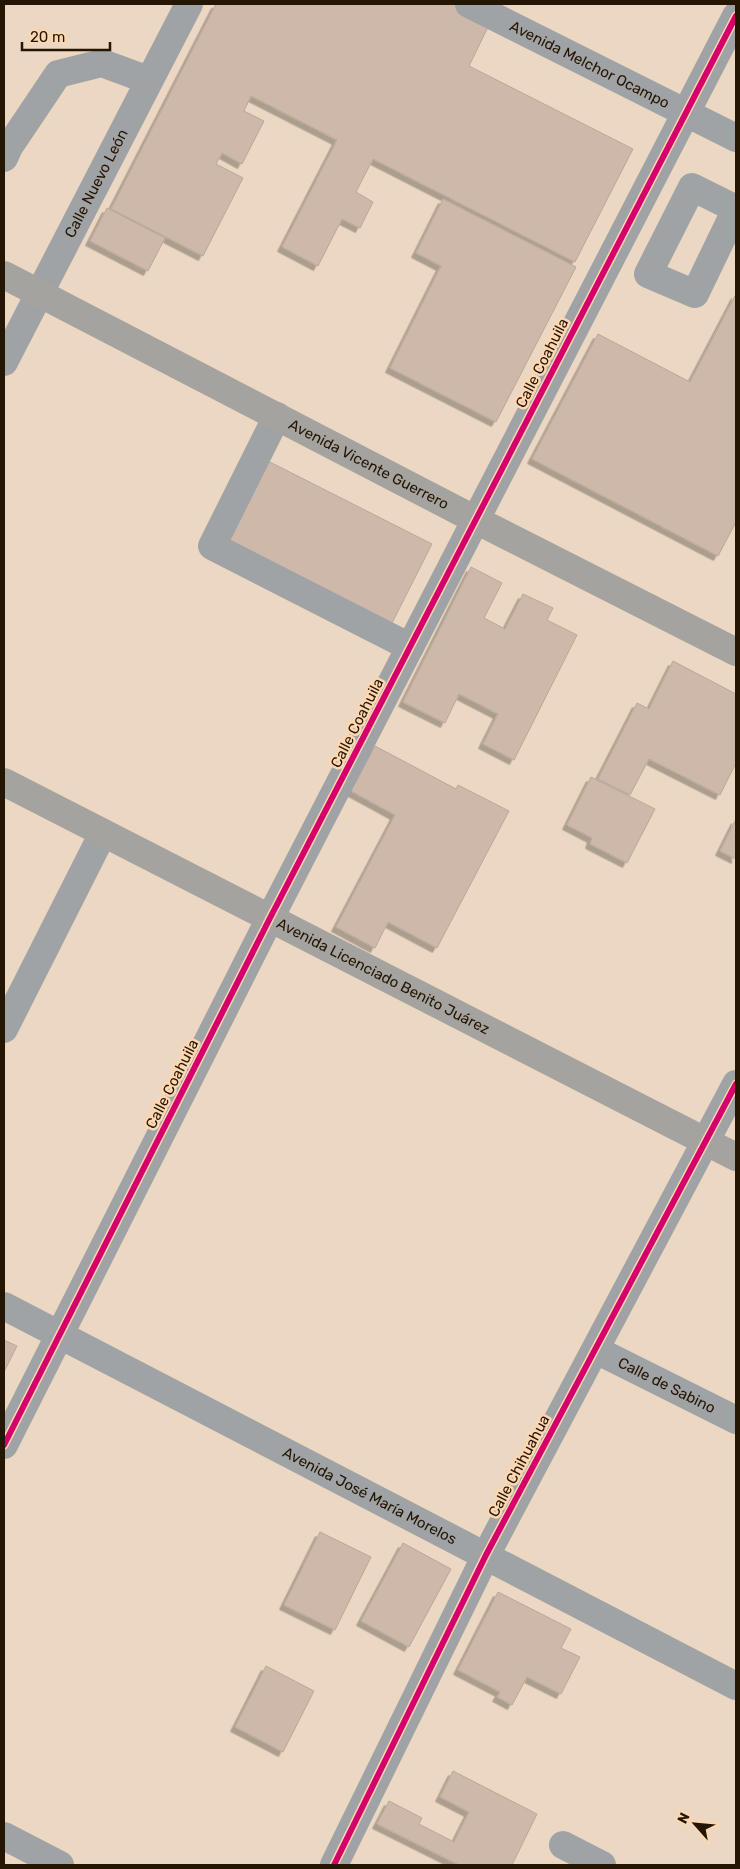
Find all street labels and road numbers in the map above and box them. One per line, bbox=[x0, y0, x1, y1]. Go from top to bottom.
street label: Avenida Melchor Ocampo bbox=[507, 17, 673, 112]
street label: Calle Nuevo León bbox=[61, 126, 132, 241]
street label: Calle Coahuila bbox=[512, 315, 572, 411]
street label: Avenida Vicente Guerrero bbox=[286, 415, 452, 513]
street label: Calle Coahuila bbox=[327, 675, 387, 771]
street label: Avenida Licenciado Benito Juárez bbox=[274, 914, 493, 1038]
street label: Calle Coahuila bbox=[142, 1036, 202, 1132]
street label: Calle de Sabino bbox=[615, 1353, 718, 1417]
street label: Calle Chihuahua bbox=[484, 1412, 554, 1520]
street label: Avenida José María Morelos bbox=[280, 1443, 460, 1549]

